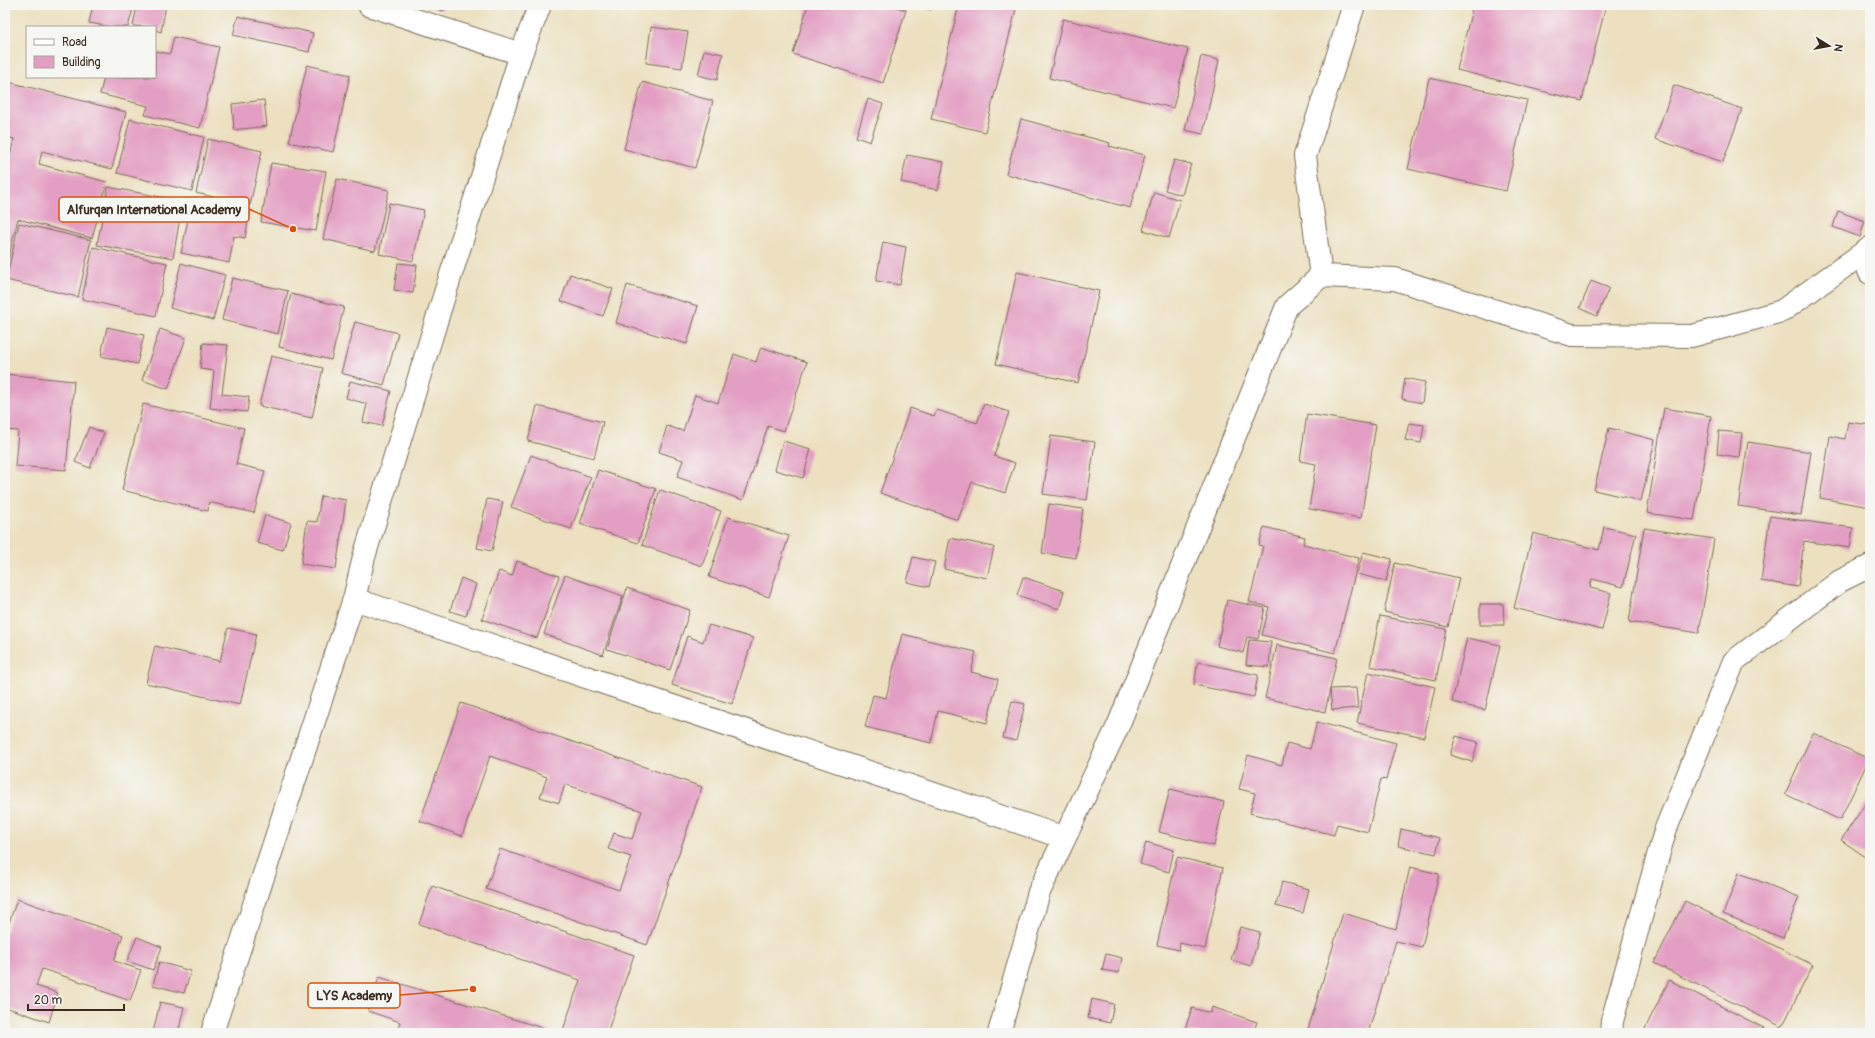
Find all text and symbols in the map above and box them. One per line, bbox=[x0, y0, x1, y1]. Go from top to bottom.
legend bbox=[26, 26, 156, 78]
north arrow bbox=[1809, 26, 1849, 66]
text: Road bbox=[62, 35, 87, 50]
text: N bbox=[1831, 43, 1845, 53]
text: Building bbox=[62, 55, 101, 70]
callout: Alfurqan International Academy bbox=[59, 197, 249, 222]
text: Alfurqan International Academy bbox=[67, 202, 242, 218]
callout: LYS Academy bbox=[308, 983, 400, 1008]
scale bar bbox=[28, 986, 124, 1012]
text: LYS Academy bbox=[316, 988, 393, 1004]
text: 20 m bbox=[34, 993, 63, 1008]

